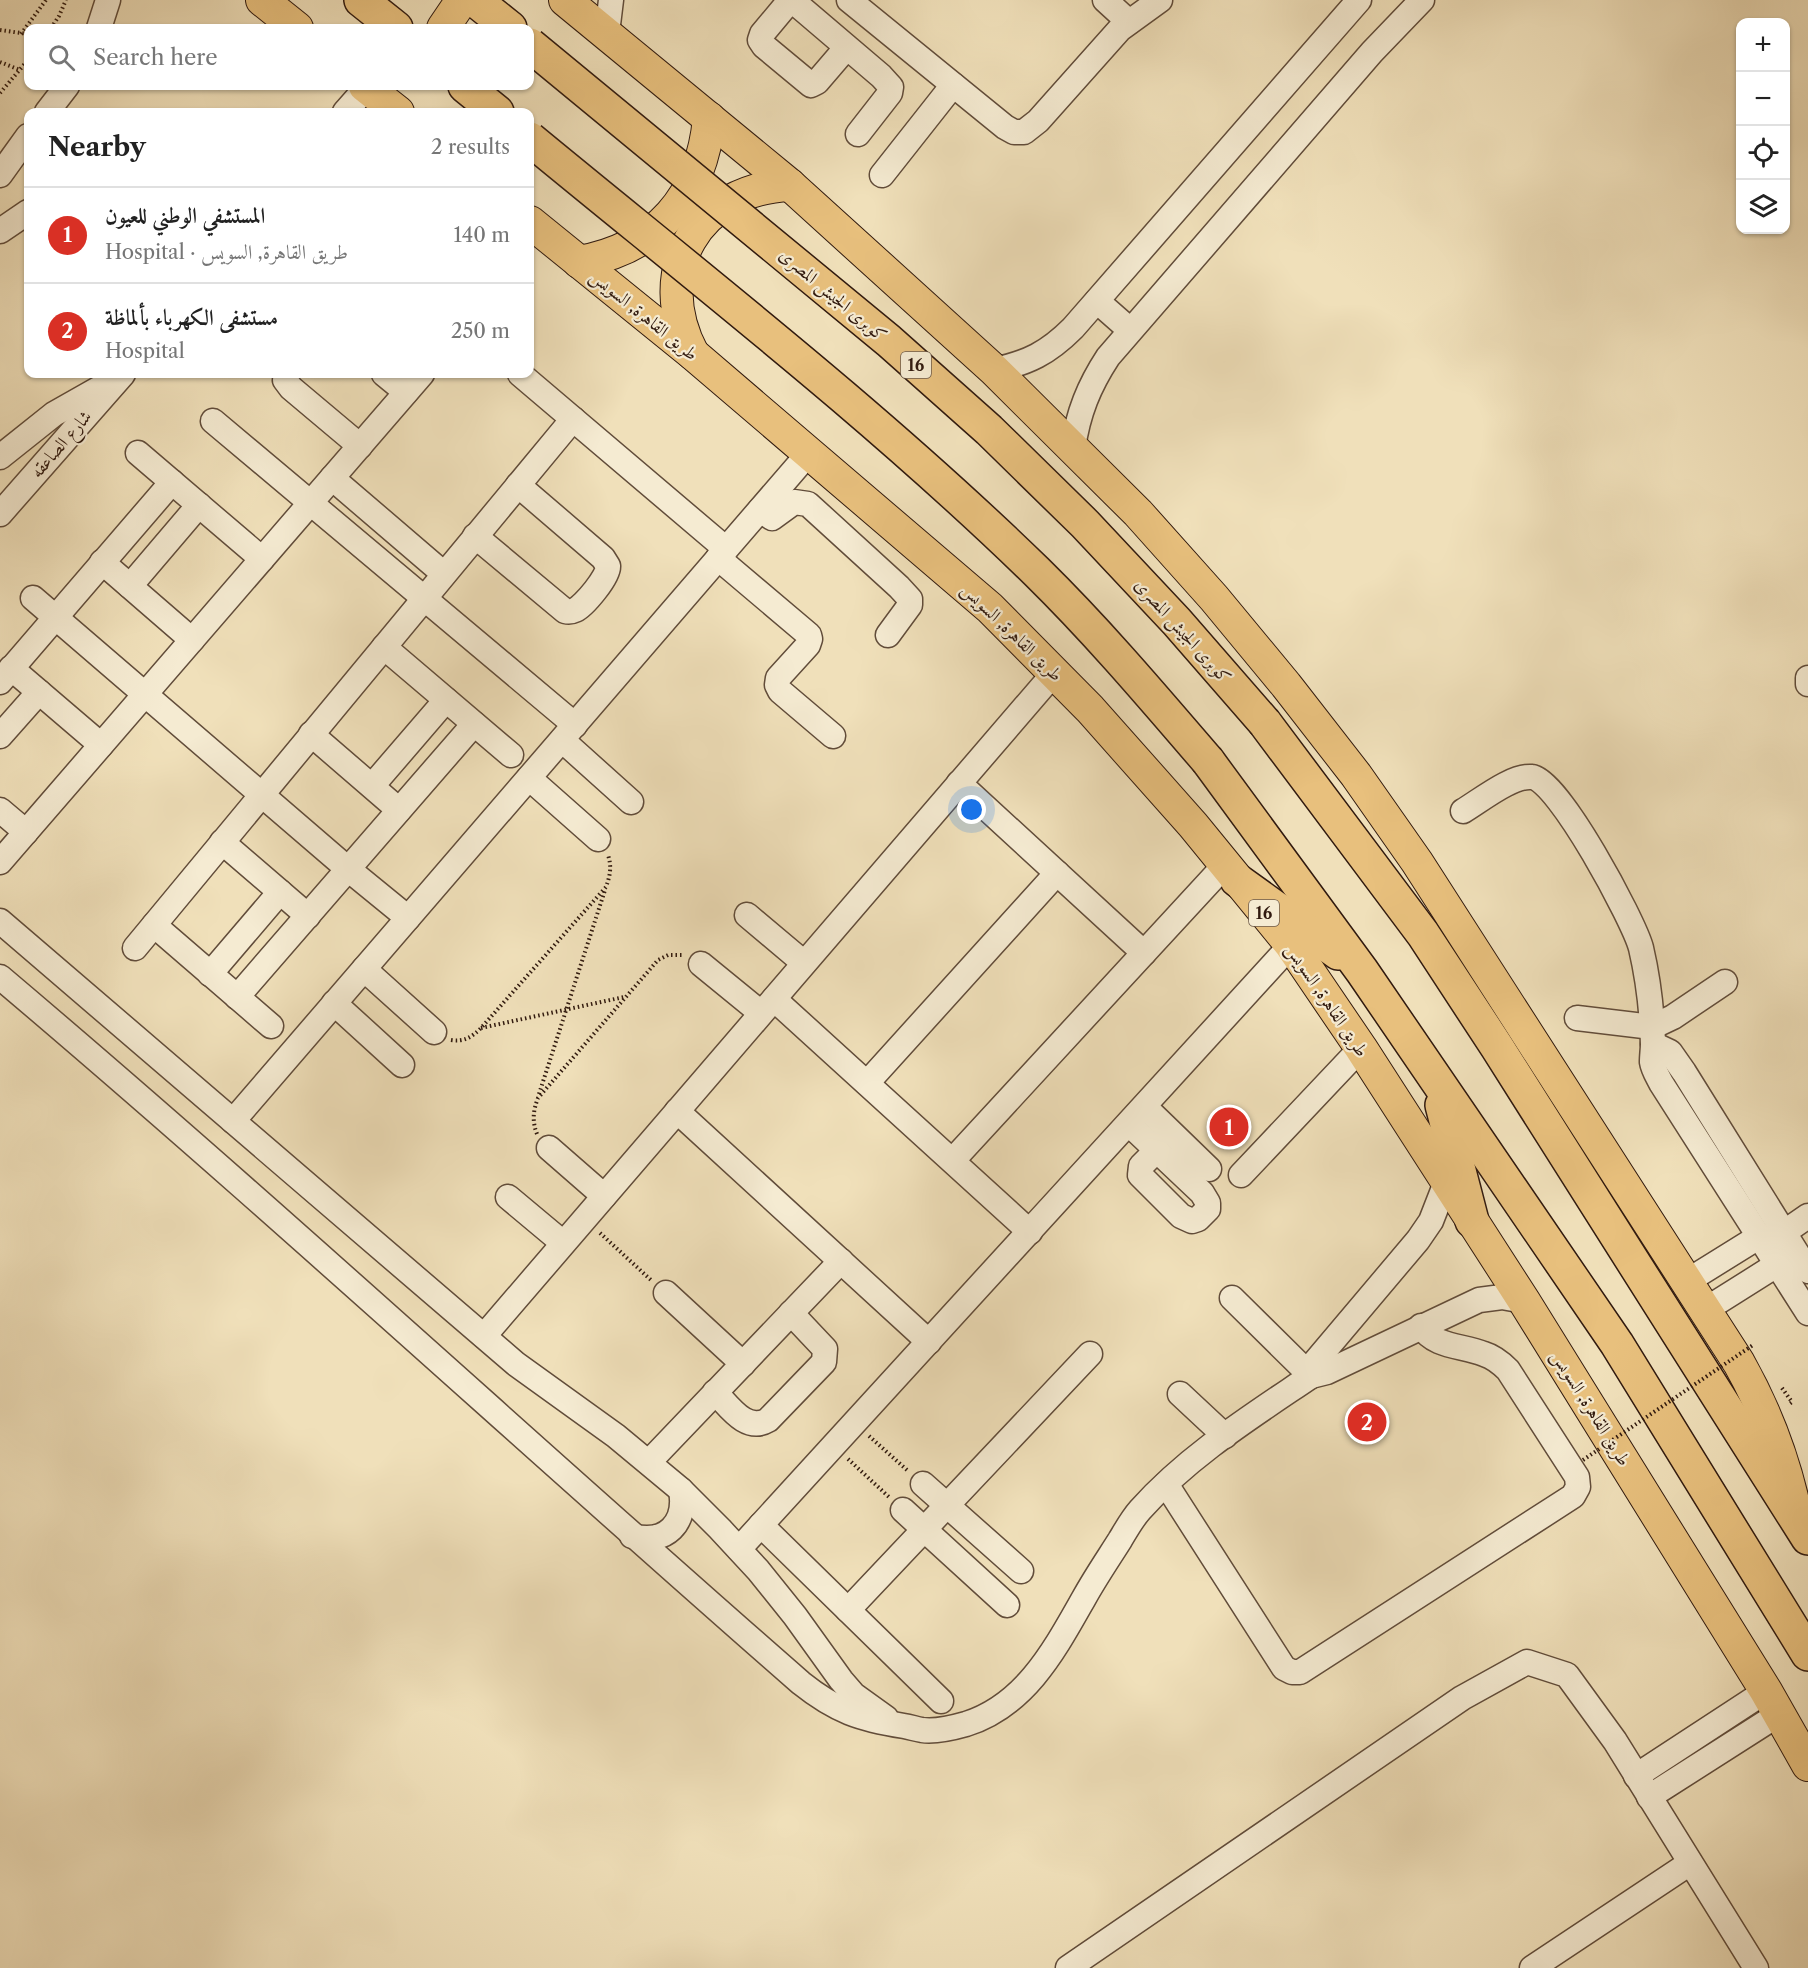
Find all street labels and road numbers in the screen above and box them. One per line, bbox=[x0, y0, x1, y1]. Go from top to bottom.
street label: كوبرى الجيش المصرى bbox=[774, 244, 891, 347]
street label: طريق القاهرة, السويس bbox=[585, 265, 702, 366]
road number: 16 bbox=[901, 352, 931, 378]
street label: شارع الصاعقه bbox=[26, 406, 99, 485]
street label: كوبرى الجيش المصرى bbox=[1129, 574, 1236, 689]
street label: طريق القاهرة, السويس bbox=[956, 578, 1067, 687]
road number: 16 bbox=[1249, 900, 1279, 926]
street label: طريق القاهرة, السويس bbox=[1280, 939, 1373, 1062]
street label: طريق القاهرة, السويس bbox=[1546, 1346, 1635, 1470]

